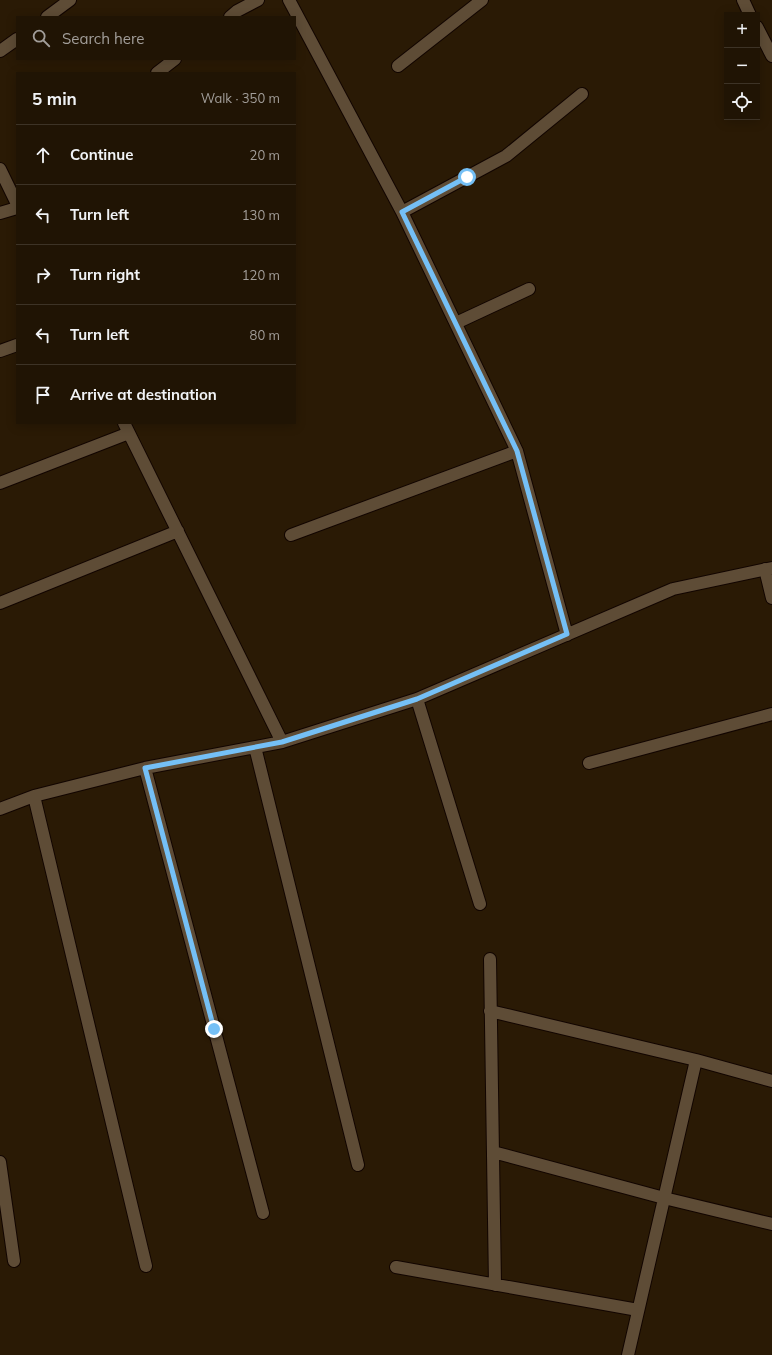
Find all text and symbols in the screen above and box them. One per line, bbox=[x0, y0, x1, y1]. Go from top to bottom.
map controls bbox=[724, 12, 760, 120]
button: + bbox=[724, 12, 760, 48]
search box bbox=[16, 16, 296, 60]
icon: search bbox=[30, 27, 52, 49]
text: Search here bbox=[62, 29, 144, 48]
button: − bbox=[724, 48, 760, 84]
button: locate bbox=[724, 84, 760, 120]
text: 5 min bbox=[32, 88, 77, 109]
text: Walk · 350 m bbox=[201, 90, 280, 106]
icon: ahead bbox=[32, 144, 54, 166]
text: Continue bbox=[70, 145, 133, 164]
text: 20 m bbox=[250, 147, 280, 163]
route start bbox=[458, 168, 476, 186]
icon: left bbox=[32, 204, 54, 226]
text: Turn left bbox=[70, 205, 129, 224]
text: 130 m bbox=[242, 207, 280, 223]
icon: right bbox=[32, 264, 54, 286]
text: Turn right bbox=[70, 265, 140, 284]
text: 120 m bbox=[242, 267, 280, 283]
icon: left bbox=[32, 324, 54, 346]
text: Turn left bbox=[70, 325, 129, 344]
text: 80 m bbox=[250, 327, 280, 343]
icon: arrive bbox=[32, 384, 54, 406]
text: Arrive at destination bbox=[70, 385, 217, 404]
route end bbox=[205, 1020, 223, 1038]

